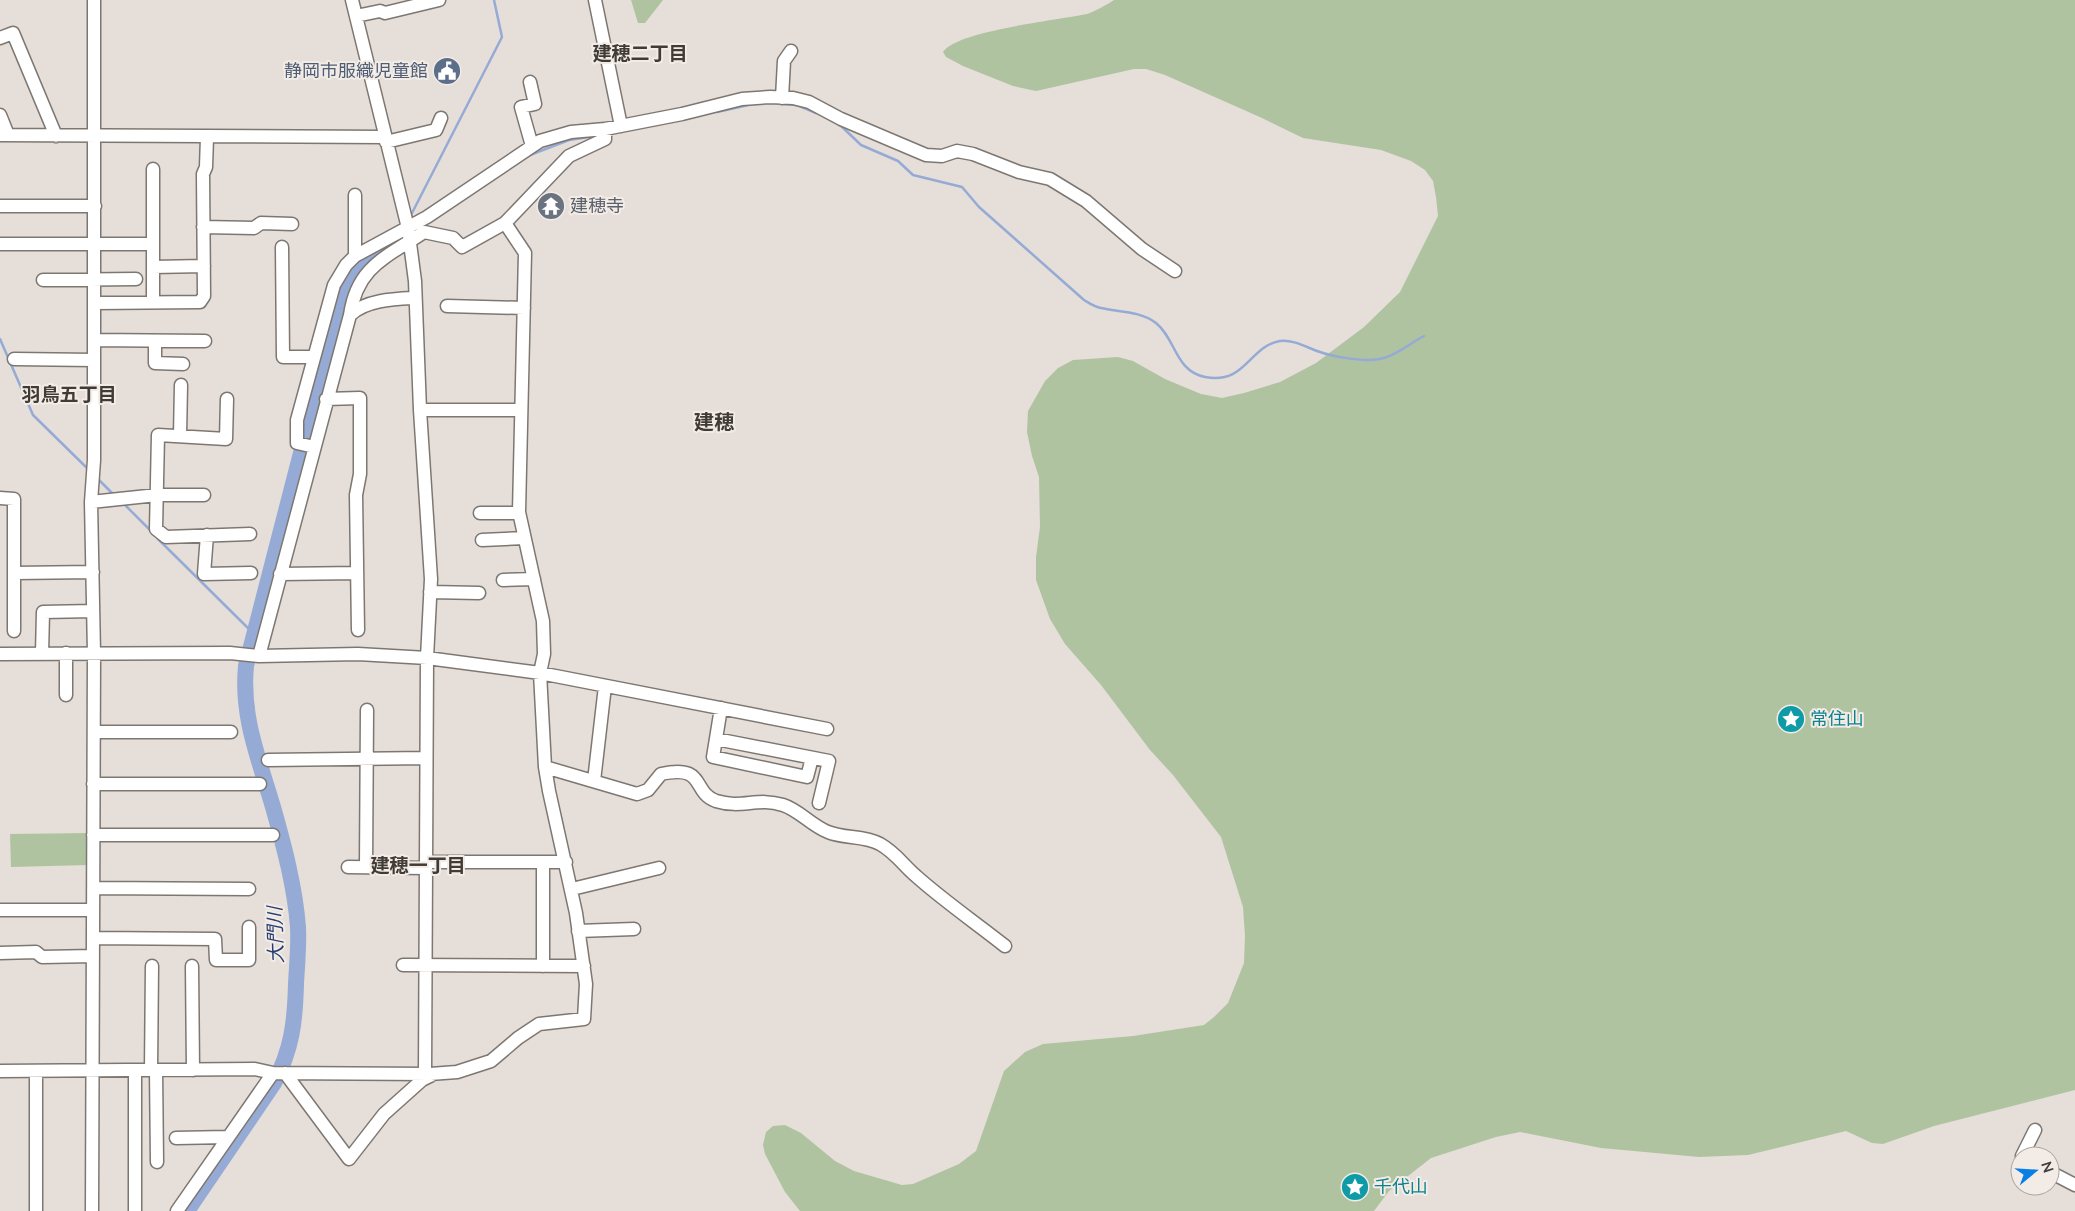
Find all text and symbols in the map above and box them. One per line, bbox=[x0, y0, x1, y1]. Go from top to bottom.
district label: 建穂二丁目 bbox=[592, 41, 688, 64]
public building icon: 静岡市服織児童館 bbox=[432, 56, 462, 86]
place label: 静岡市服織児童館 bbox=[284, 59, 428, 81]
temple icon: 建穂寺 bbox=[536, 191, 566, 221]
place label: 建穂寺 bbox=[570, 194, 624, 216]
district label: 羽鳥五丁目 bbox=[21, 382, 117, 405]
district label: 建穂 bbox=[694, 409, 735, 433]
place icon: 常住山 bbox=[1776, 704, 1806, 734]
place label: 常住山 bbox=[1810, 707, 1864, 729]
district label: 建穂一丁目 bbox=[370, 853, 466, 876]
water label: 大門川 bbox=[262, 904, 287, 964]
north arrow bbox=[2010, 1146, 2060, 1196]
text: N bbox=[2038, 1159, 2058, 1175]
place icon: 千代山 bbox=[1340, 1172, 1370, 1202]
place label: 千代山 bbox=[1374, 1175, 1428, 1197]

